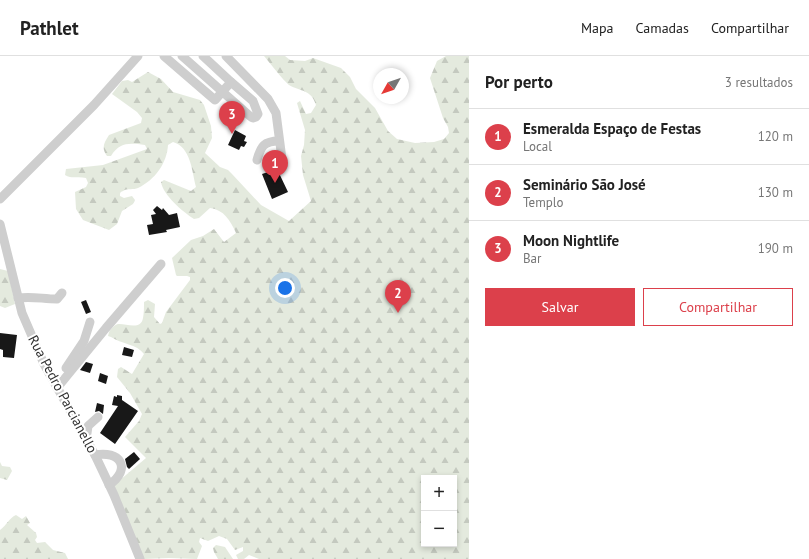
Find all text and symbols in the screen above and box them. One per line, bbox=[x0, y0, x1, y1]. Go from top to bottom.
text: Pathlet bbox=[20, 16, 79, 40]
text: Mapa bbox=[581, 19, 614, 37]
text: Camadas bbox=[636, 19, 689, 37]
text: Compartilhar bbox=[711, 19, 789, 37]
north arrow bbox=[373, 68, 409, 104]
text: Por perto bbox=[485, 71, 553, 93]
text: 3 resultados bbox=[725, 74, 793, 91]
pin: 3 bbox=[219, 101, 245, 134]
text: Esmeralda Espaço de Festas bbox=[523, 119, 701, 138]
text: 1 bbox=[494, 128, 502, 145]
text: 120 m bbox=[758, 128, 793, 145]
text: Local bbox=[523, 138, 552, 155]
pin: 1 bbox=[262, 150, 288, 183]
text: Seminário São José bbox=[523, 175, 646, 194]
text: 2 bbox=[494, 184, 502, 201]
text: 130 m bbox=[758, 184, 793, 201]
text: Templo bbox=[523, 194, 564, 211]
text: Moon Nightlife bbox=[523, 231, 619, 250]
text: 3 bbox=[494, 240, 502, 257]
text: 190 m bbox=[758, 240, 793, 257]
text: Bar bbox=[523, 250, 541, 267]
your location bbox=[275, 278, 295, 298]
pin: 2 bbox=[385, 280, 411, 313]
button: Salvar bbox=[485, 288, 635, 326]
button: Compartilhar bbox=[643, 288, 793, 326]
street label: Rua Pedro Parcianello bbox=[24, 332, 102, 456]
map controls bbox=[421, 475, 457, 547]
button: + bbox=[421, 475, 457, 511]
button: − bbox=[421, 511, 457, 547]

